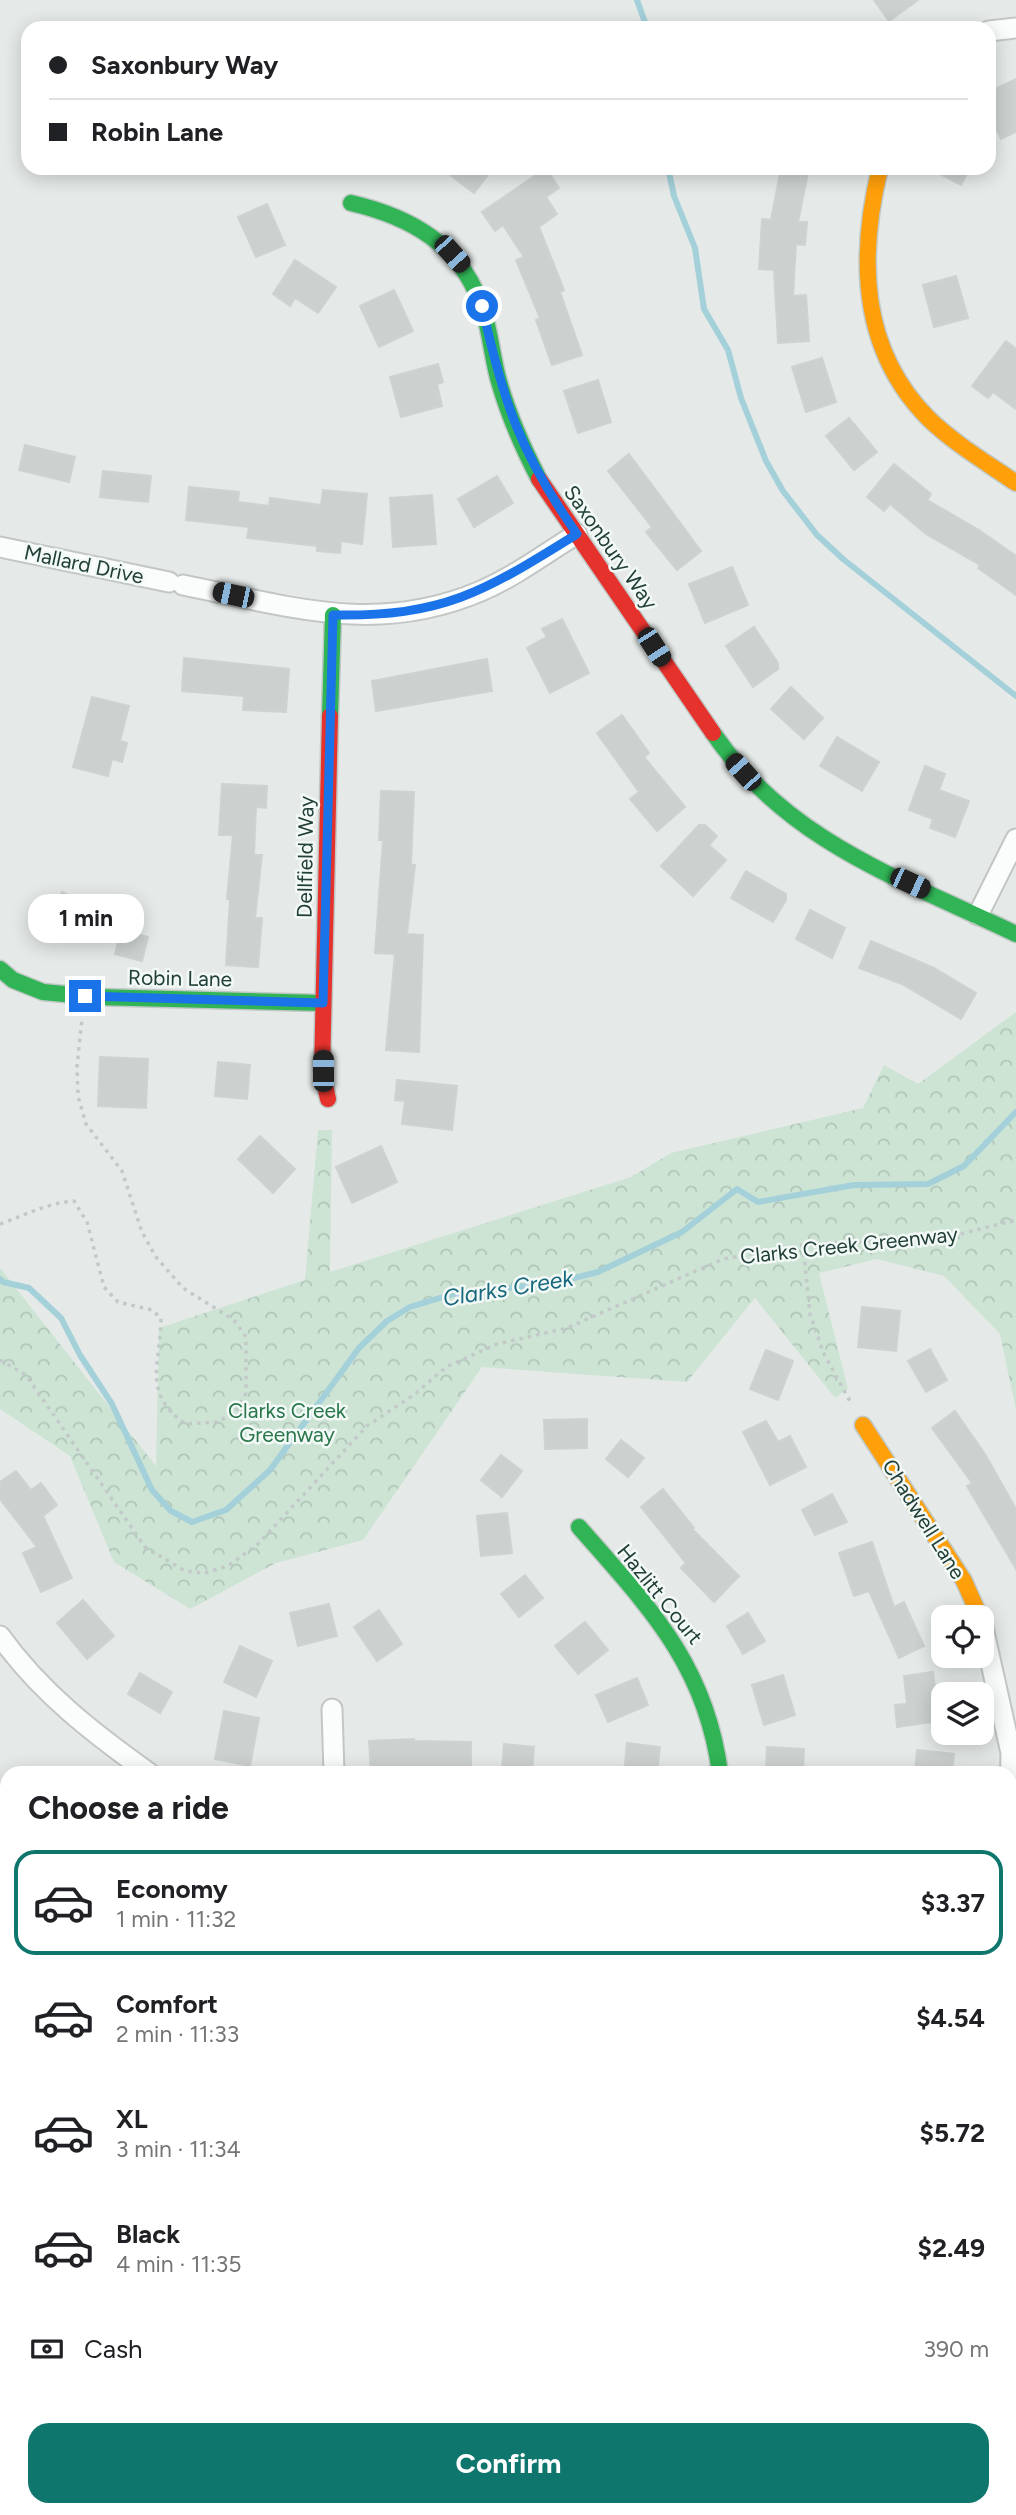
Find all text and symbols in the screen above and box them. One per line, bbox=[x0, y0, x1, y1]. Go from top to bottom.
text: Saxonbury Way bbox=[91, 49, 278, 81]
text: Robin Lane bbox=[91, 116, 223, 148]
car bbox=[431, 231, 474, 277]
route start bbox=[466, 290, 498, 322]
street label: Saxonbury Way bbox=[559, 480, 663, 614]
street label: Mallard Drive bbox=[22, 539, 146, 589]
car bbox=[211, 580, 256, 610]
car bbox=[634, 624, 675, 670]
car bbox=[722, 749, 765, 795]
street label: Dellfield Way bbox=[291, 796, 319, 918]
car bbox=[887, 865, 934, 901]
callout: 1 min bbox=[27, 894, 143, 944]
text: 1 min bbox=[59, 904, 113, 932]
street label: Robin Lane bbox=[128, 965, 232, 991]
route end bbox=[69, 980, 101, 1012]
car bbox=[313, 1050, 334, 1092]
street label: Clarks Creek Greenway bbox=[739, 1221, 959, 1269]
water label: Clarks Creek bbox=[441, 1264, 576, 1312]
park label: Clarks Creek Greenway bbox=[228, 1398, 347, 1447]
street label: Chadwell Lane bbox=[877, 1454, 971, 1584]
street label: Hazlitt Court bbox=[612, 1539, 708, 1649]
map controls bbox=[931, 1605, 994, 1745]
button: locate bbox=[931, 1605, 994, 1668]
button: layers bbox=[931, 1682, 994, 1745]
text: Choose a ride bbox=[28, 1789, 229, 1827]
icon: car bbox=[32, 1871, 95, 1934]
text: Economy bbox=[116, 1873, 228, 1905]
text: $3.37 bbox=[921, 1887, 985, 1919]
text: 1 min · 11:32 bbox=[116, 1905, 236, 1933]
icon: car bbox=[32, 1986, 95, 2049]
text: Comfort bbox=[116, 1988, 218, 2020]
text: $4.54 bbox=[916, 2002, 985, 2034]
text: 2 min · 11:33 bbox=[116, 2020, 239, 2048]
icon: car bbox=[32, 2101, 95, 2164]
text: XL bbox=[116, 2103, 148, 2135]
text: $5.72 bbox=[920, 2117, 985, 2149]
text: 3 min · 11:34 bbox=[116, 2135, 241, 2163]
icon: car bbox=[32, 2216, 95, 2279]
text: Black bbox=[116, 2218, 180, 2250]
text: $2.49 bbox=[918, 2232, 985, 2264]
text: 4 min · 11:35 bbox=[116, 2250, 241, 2278]
icon: cash bbox=[28, 2330, 66, 2368]
text: Cash bbox=[84, 2333, 143, 2365]
text: 390 m bbox=[923, 2335, 989, 2363]
button: Confirm bbox=[28, 2423, 989, 2503]

